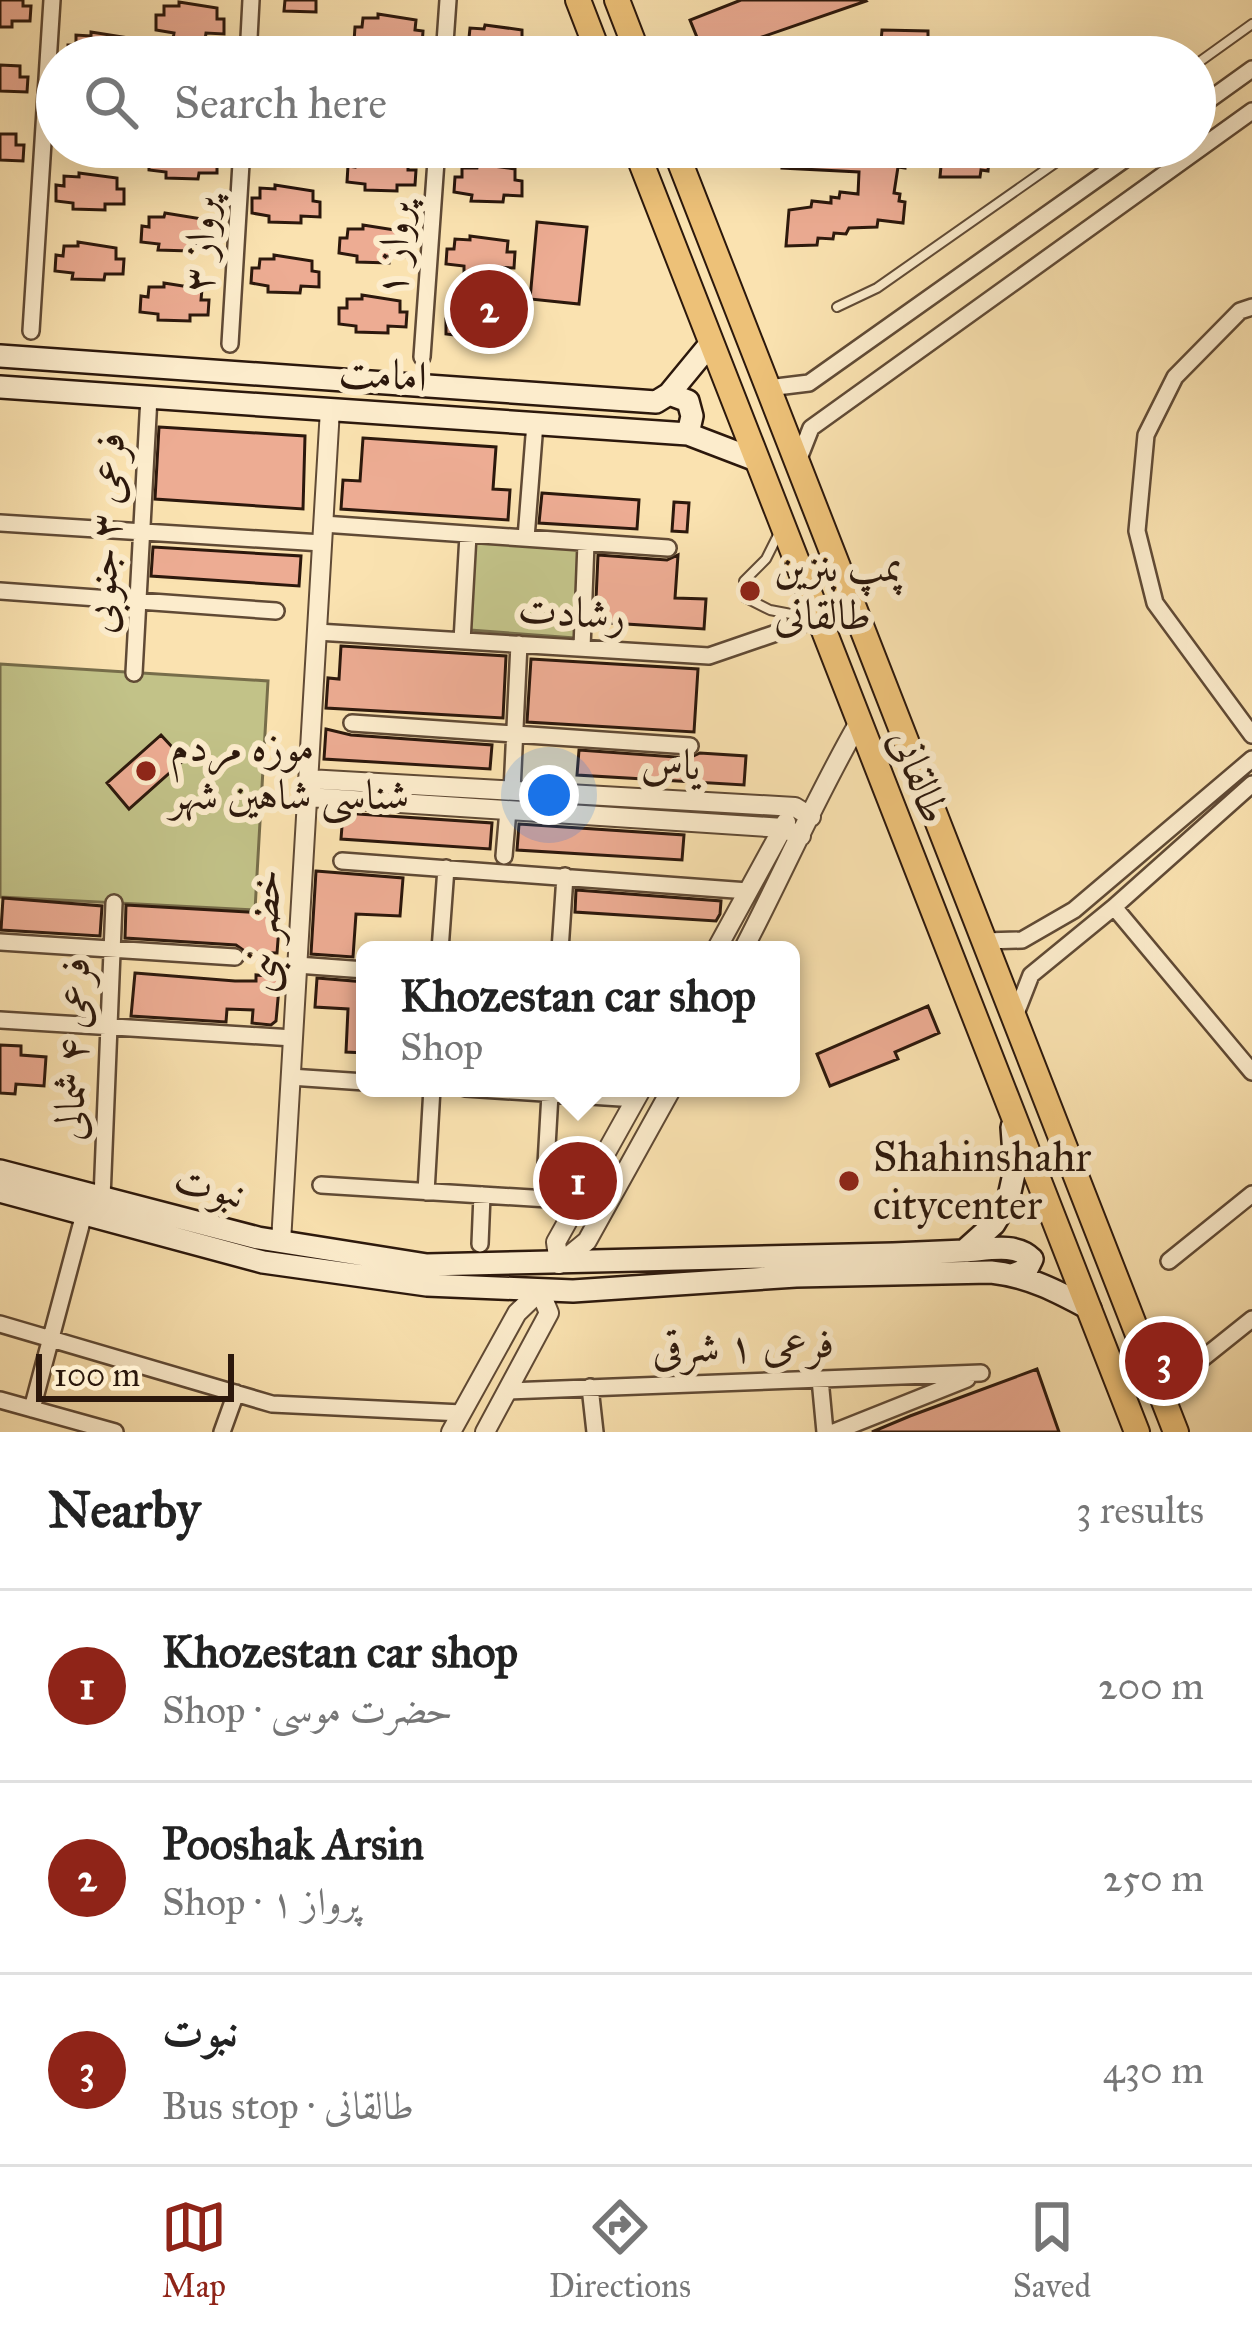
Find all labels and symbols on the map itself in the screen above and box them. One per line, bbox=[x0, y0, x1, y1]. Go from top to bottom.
street label: پرواز ۳ bbox=[172, 191, 230, 293]
street label: پرواز ۱ bbox=[365, 196, 425, 299]
pin: 2 bbox=[450, 264, 528, 354]
street label: امامت bbox=[337, 345, 429, 403]
street label: فرعی ۳ جنوبی bbox=[74, 431, 139, 635]
place label: پمپ بنزین طالقانی bbox=[774, 541, 903, 641]
marker: پمپ بنزین طالقانی bbox=[737, 578, 763, 604]
street label: رشادت bbox=[516, 582, 628, 642]
place label: موزه مردم شناسی شاهین شهر bbox=[166, 721, 409, 824]
street label: طالقانی bbox=[878, 721, 962, 831]
street label: یاس bbox=[640, 736, 704, 792]
marker: موزه مردم شناسی شاهین شهر bbox=[133, 758, 159, 784]
your location bbox=[519, 765, 579, 825]
street label: خضر نبی bbox=[234, 868, 296, 994]
street label: فرعی ۴ شمالی bbox=[43, 956, 101, 1142]
place label: Shahinshahr citycenter bbox=[873, 1131, 1092, 1231]
pin: 1 bbox=[539, 1136, 617, 1226]
street label: نبوت bbox=[169, 1152, 251, 1220]
marker: Shahinshahr citycenter bbox=[836, 1168, 862, 1194]
pin: 3 bbox=[1125, 1316, 1203, 1406]
street label: فرعی ۱ شرقی bbox=[651, 1317, 835, 1377]
scale bar bbox=[36, 1348, 234, 1401]

